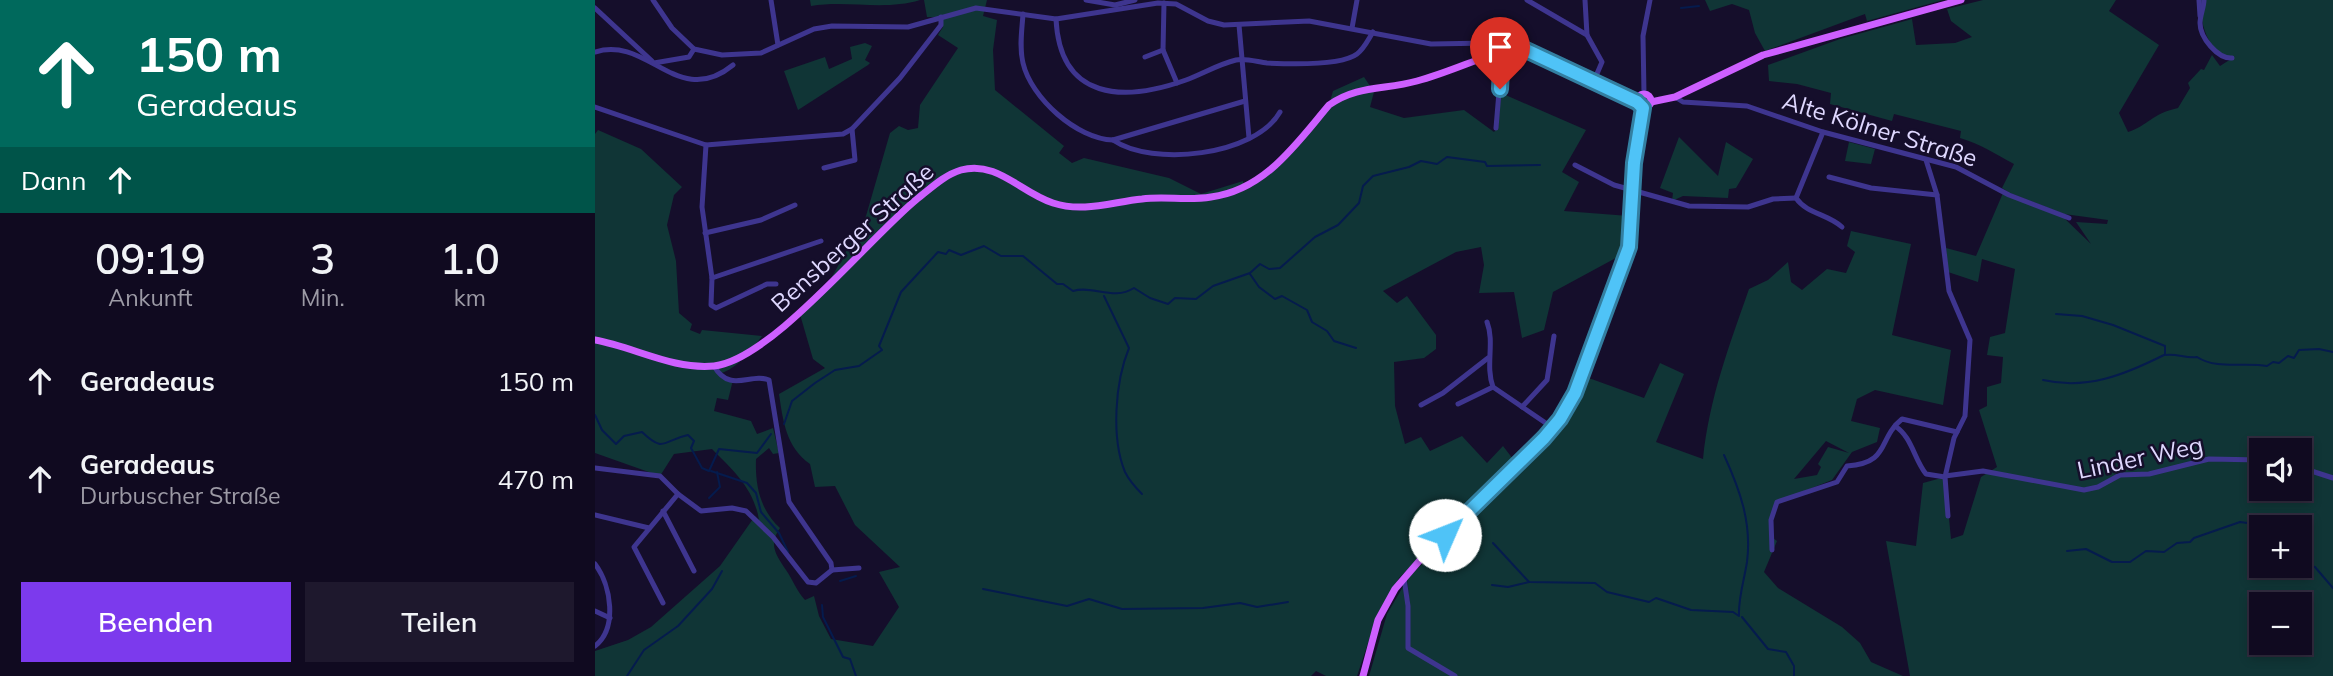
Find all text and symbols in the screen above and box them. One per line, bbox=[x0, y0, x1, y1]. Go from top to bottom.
pin bbox=[1470, 17, 1530, 89]
text: 150 m bbox=[136, 23, 282, 84]
icon: ahead bbox=[21, 28, 112, 119]
icon: arrive bbox=[1481, 28, 1519, 66]
text: Geradeaus bbox=[136, 84, 298, 124]
street label: Alte Kölner Straße bbox=[1779, 85, 1981, 173]
street label: Bensberger Straße bbox=[765, 156, 939, 318]
icon: ahead bbox=[101, 161, 139, 199]
text: Dann bbox=[21, 164, 87, 197]
text: 09:19 bbox=[95, 232, 206, 285]
text: 3 bbox=[310, 232, 335, 285]
text: 1.0 bbox=[440, 232, 500, 285]
text: Ankunft bbox=[108, 283, 193, 312]
text: Min. bbox=[301, 283, 345, 312]
text: km bbox=[454, 283, 486, 312]
icon: ahead bbox=[21, 362, 59, 400]
text: Geradeaus bbox=[80, 365, 215, 398]
text: 150 m bbox=[498, 365, 574, 398]
street label: Linder Weg bbox=[2074, 429, 2206, 485]
map controls bbox=[2249, 438, 2312, 655]
button: sound bbox=[2249, 438, 2312, 501]
text: Geradeaus bbox=[80, 448, 215, 481]
icon: ahead bbox=[21, 460, 59, 498]
text: 470 m bbox=[498, 463, 574, 496]
text: Durbuscher Straße bbox=[80, 481, 280, 510]
position arrow bbox=[1408, 498, 1482, 572]
button: + bbox=[2249, 515, 2312, 578]
button: Beenden bbox=[21, 582, 291, 662]
button: Teilen bbox=[305, 582, 574, 662]
button: − bbox=[2249, 592, 2312, 655]

